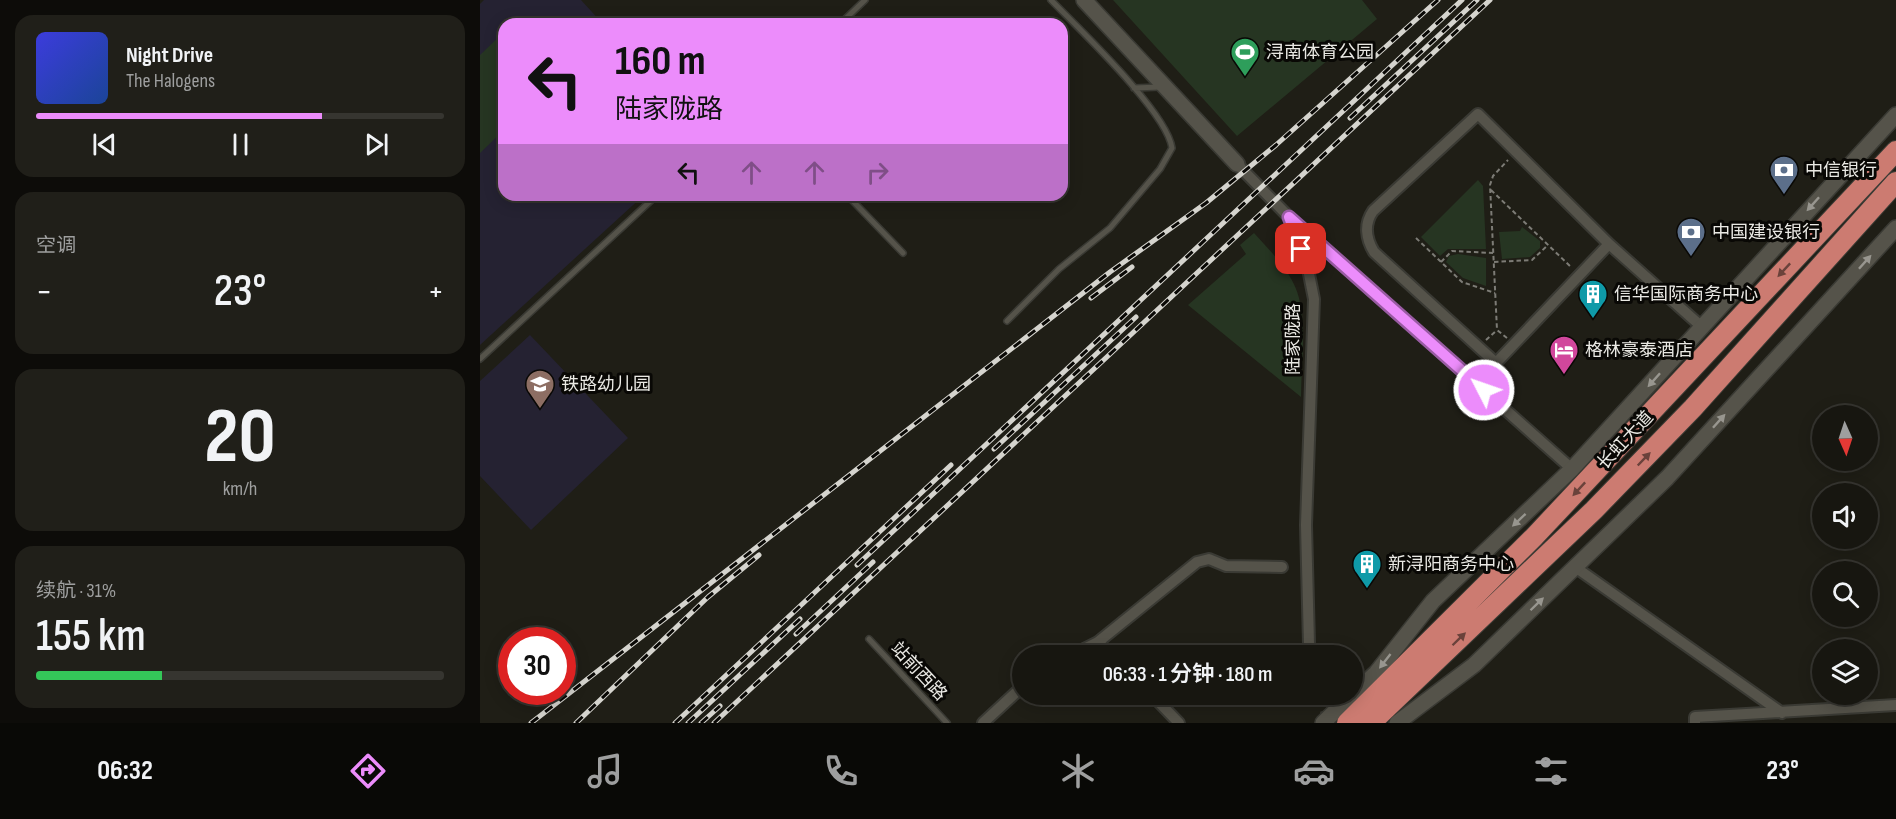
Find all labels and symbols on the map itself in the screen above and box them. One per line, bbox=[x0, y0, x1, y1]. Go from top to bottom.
sports icon: 浔南体育公园 bbox=[1229, 36, 1261, 78]
place label: 浔南体育公园 bbox=[1266, 42, 1374, 63]
bank icon: 中信银行 bbox=[1768, 154, 1800, 196]
place label: 中信银行 bbox=[1805, 160, 1877, 181]
one-way arrow bbox=[1807, 196, 1820, 211]
bank icon: 中国建设银行 bbox=[1675, 216, 1707, 258]
place label: 中国建设银行 bbox=[1712, 222, 1820, 243]
pin bbox=[1275, 223, 1326, 274]
one-way arrow bbox=[1858, 254, 1872, 269]
one-way arrow bbox=[1778, 262, 1791, 277]
building icon: 信华国际商务中心 bbox=[1577, 278, 1609, 320]
place label: 信华国际商务中心 bbox=[1614, 284, 1758, 305]
street label: 陆家陇路 bbox=[1283, 303, 1304, 375]
hotel icon: 格林豪泰酒店 bbox=[1548, 334, 1580, 376]
place label: 格林豪泰酒店 bbox=[1585, 340, 1693, 361]
position arrow bbox=[1452, 358, 1516, 422]
school or university icon: 铁路幼儿园 bbox=[524, 368, 556, 410]
one-way arrow bbox=[1648, 372, 1661, 387]
place label: 铁路幼儿园 bbox=[561, 374, 651, 395]
north arrow bbox=[1812, 405, 1878, 471]
street label: 长虹大道 bbox=[1593, 407, 1658, 474]
one-way arrow bbox=[1712, 414, 1726, 428]
one-way arrow bbox=[1637, 452, 1650, 467]
one-way arrow bbox=[1573, 481, 1586, 496]
one-way arrow bbox=[1512, 512, 1526, 526]
building icon: 新浔阳商务中心 bbox=[1351, 548, 1383, 590]
place label: 新浔阳商务中心 bbox=[1388, 554, 1514, 575]
one-way arrow bbox=[1530, 597, 1544, 611]
speed limit sign: 30 bbox=[498, 627, 576, 705]
one-way arrow bbox=[1452, 632, 1467, 646]
street label: 站前西路 bbox=[886, 638, 951, 705]
one-way arrow bbox=[1378, 653, 1391, 669]

